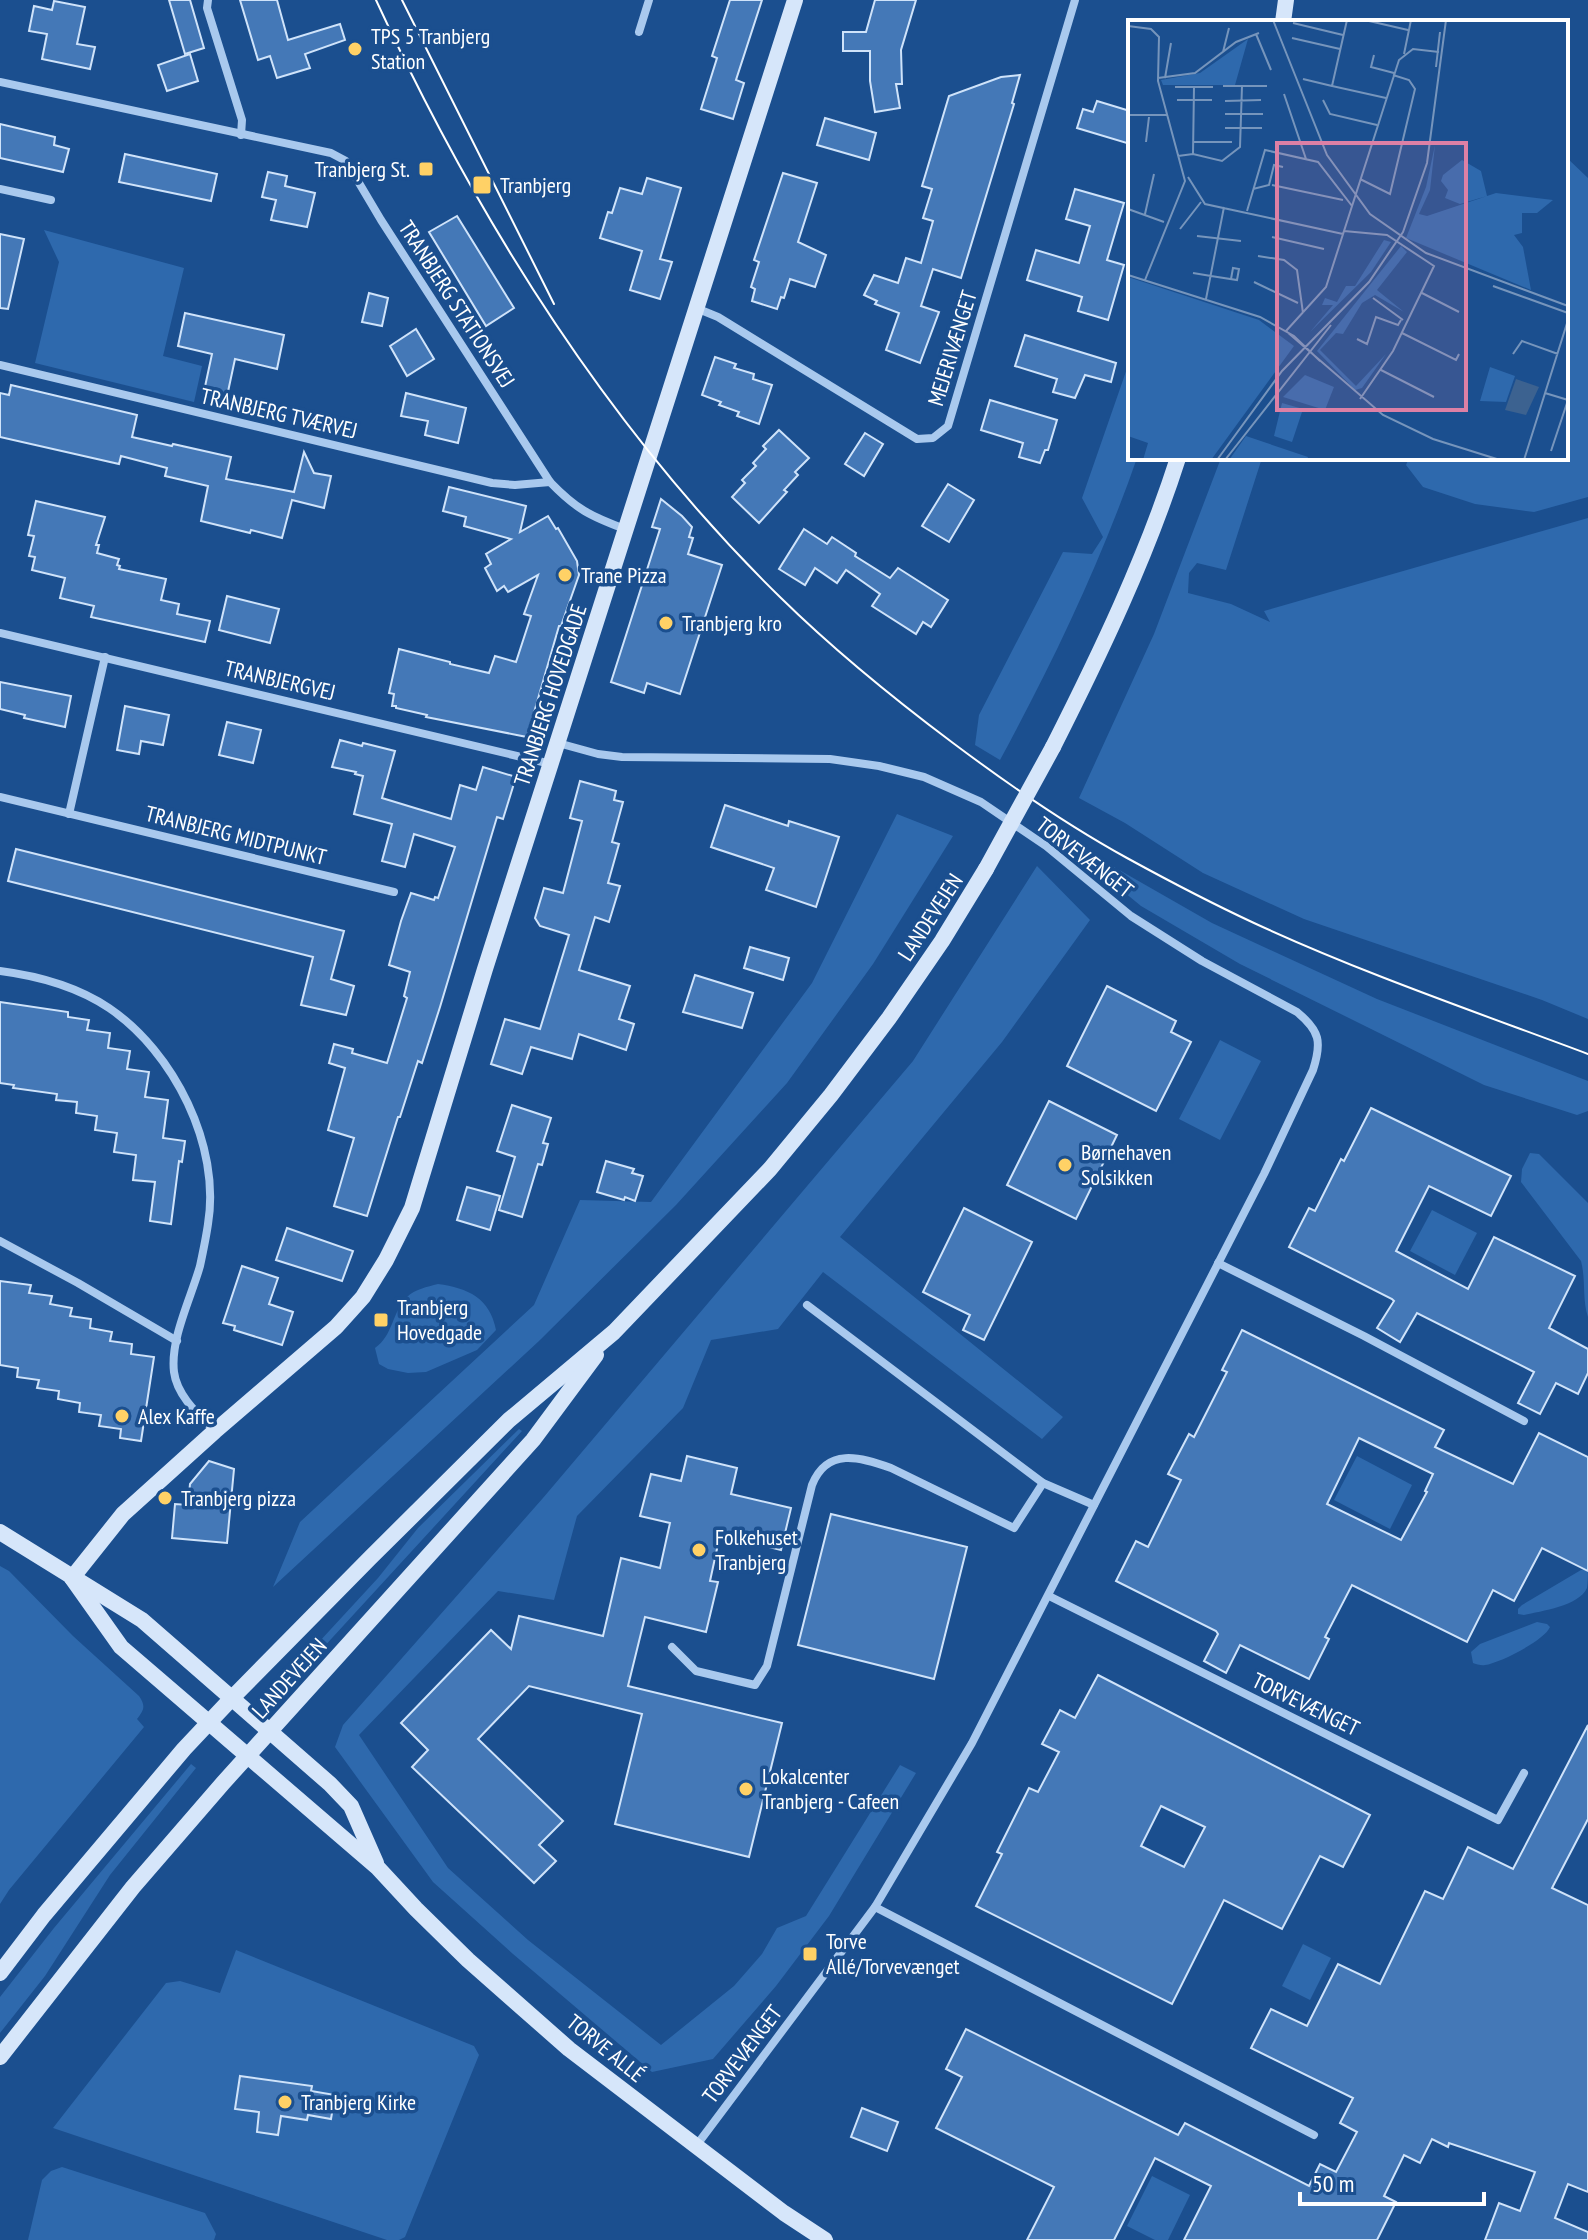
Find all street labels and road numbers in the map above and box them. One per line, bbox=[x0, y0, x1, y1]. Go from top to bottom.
street label: TRANBJERG STATIONSVEJ bbox=[393, 215, 521, 393]
street label: MEJERIVÆNGET bbox=[921, 287, 983, 409]
street label: TRANBJERG TVÆRVEJ bbox=[198, 381, 360, 445]
street label: TRANBJERG HOVEDGADE bbox=[507, 601, 593, 789]
street label: TRANBJERGVEJ bbox=[222, 654, 338, 706]
street label: TRANBJERG MIDTPUNKT bbox=[143, 799, 330, 871]
street label: TORVEVÆNGET bbox=[1031, 810, 1139, 904]
street label: LANDEVEJEN bbox=[891, 868, 969, 966]
street label: LANDEVEJEN bbox=[246, 1632, 332, 1724]
street label: TORVEVÆNGET bbox=[1248, 1666, 1364, 1742]
street label: TORVEVÆNGET bbox=[696, 1999, 788, 2109]
street label: TORVE ALLÉ bbox=[561, 2008, 651, 2088]

